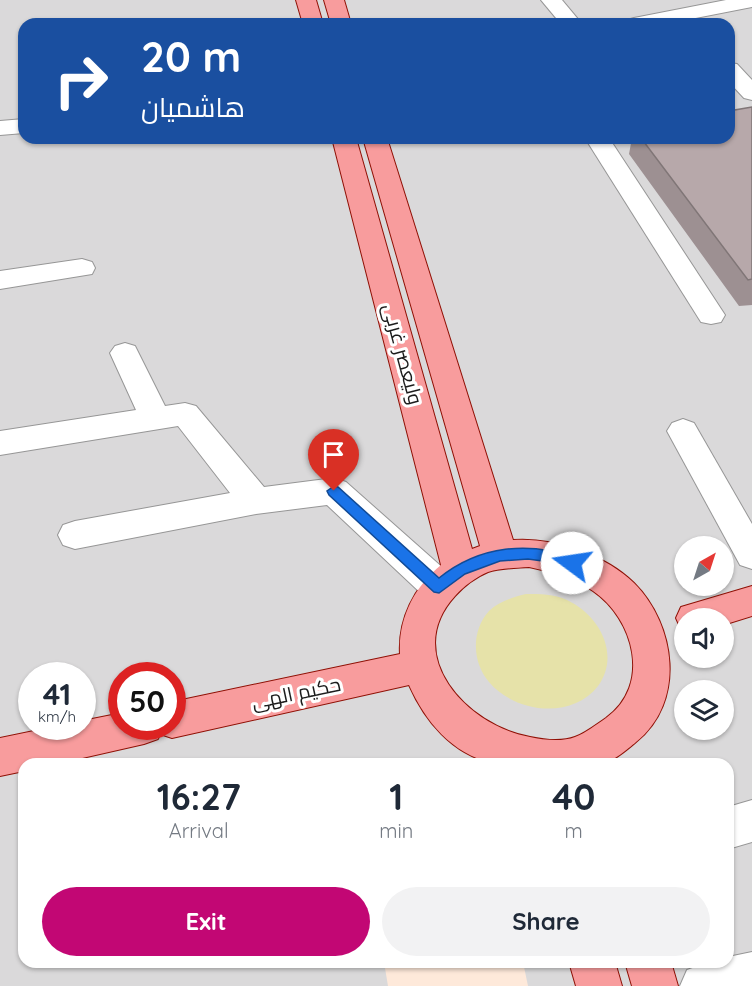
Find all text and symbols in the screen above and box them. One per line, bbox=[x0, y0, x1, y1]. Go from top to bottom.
text: 20 m bbox=[141, 30, 241, 83]
icon: right bbox=[42, 42, 120, 120]
text: هاشمیان bbox=[141, 90, 245, 124]
street label: ولیعصر غربی bbox=[377, 301, 429, 407]
pin bbox=[308, 429, 359, 491]
icon: arrive bbox=[317, 438, 350, 471]
position arrow bbox=[540, 531, 604, 595]
north arrow bbox=[674, 536, 734, 596]
map controls bbox=[674, 536, 734, 740]
button: sound bbox=[674, 608, 734, 668]
speed limit sign: 50 bbox=[108, 662, 186, 740]
street label: حکیم الهی bbox=[249, 671, 343, 716]
text: 41 bbox=[43, 675, 71, 713]
button: layers bbox=[674, 680, 734, 740]
text: km/h bbox=[38, 707, 76, 726]
text: 16:27 bbox=[157, 774, 241, 819]
text: 1 bbox=[389, 774, 403, 819]
text: 40 bbox=[552, 774, 595, 819]
text: Arrival bbox=[169, 818, 229, 843]
text: min bbox=[379, 818, 413, 843]
text: m bbox=[565, 818, 583, 843]
button: Exit bbox=[42, 887, 370, 956]
button: Share bbox=[382, 887, 710, 956]

